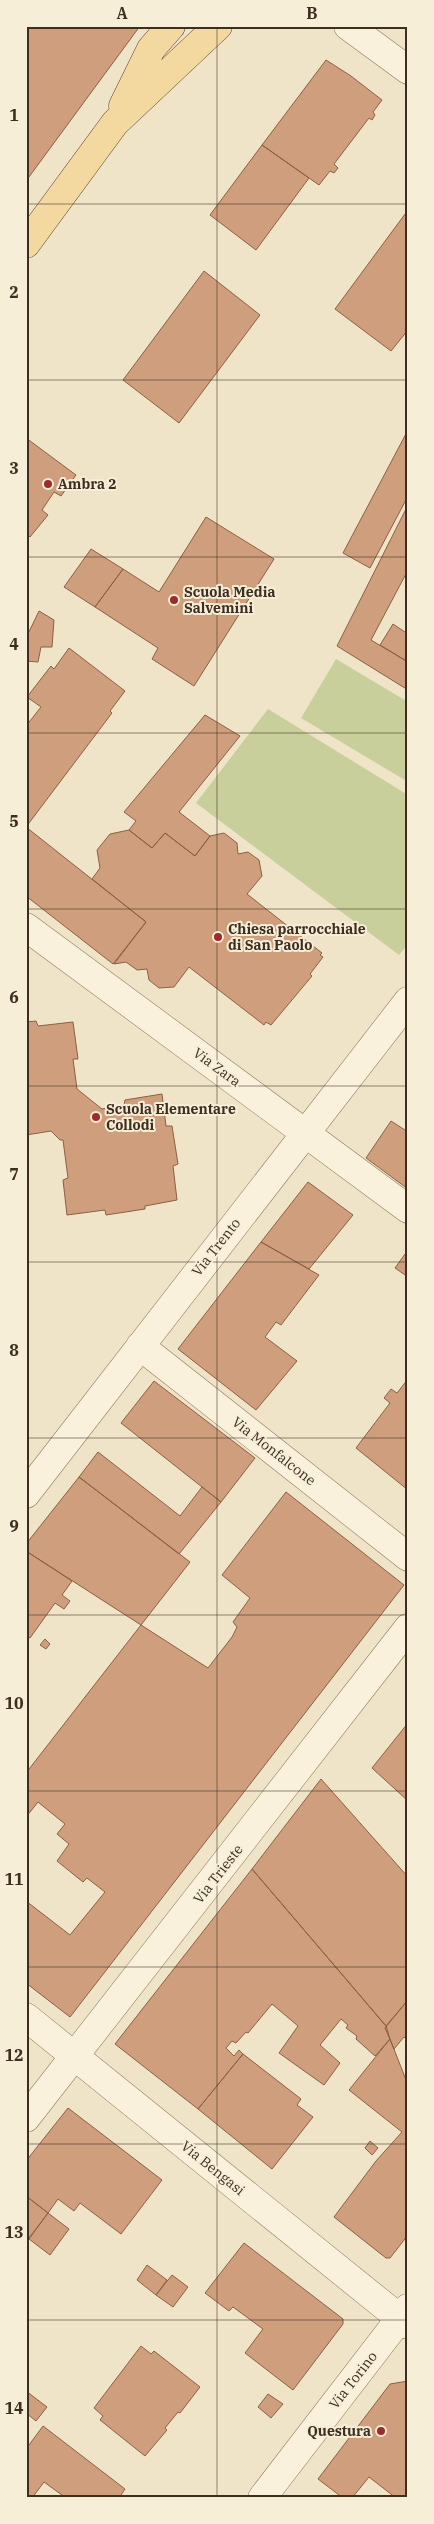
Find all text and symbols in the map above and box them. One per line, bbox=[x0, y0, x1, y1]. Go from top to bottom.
text: A bbox=[116, 3, 128, 23]
text: B bbox=[306, 3, 318, 23]
text: 1 bbox=[9, 105, 19, 125]
text: 2 bbox=[9, 282, 19, 302]
text: 3 bbox=[9, 458, 19, 478]
place label: Ambra 2 bbox=[58, 475, 117, 493]
marker: Ambra 2 bbox=[42, 478, 54, 490]
place label: Scuola Media Salvemini bbox=[184, 583, 275, 617]
marker: Scuola Media Salvemini bbox=[168, 594, 180, 606]
text: 4 bbox=[9, 634, 19, 654]
text: 5 bbox=[9, 811, 19, 831]
place label: Chiesa parrocchiale di San Paolo bbox=[228, 920, 366, 954]
marker: Chiesa parrocchiale di San Paolo bbox=[212, 931, 224, 943]
text: 6 bbox=[9, 987, 19, 1007]
street label: Via Zara bbox=[190, 1044, 245, 1091]
place label: Scuola Elementare Collodi bbox=[106, 1100, 236, 1134]
marker: Scuola Elementare Collodi bbox=[90, 1111, 102, 1123]
text: 7 bbox=[9, 1164, 19, 1184]
street label: Via Trento bbox=[188, 1214, 244, 1280]
text: 8 bbox=[9, 1340, 19, 1360]
street label: Via Monfalcone bbox=[228, 1413, 320, 1489]
text: 9 bbox=[9, 1516, 19, 1536]
text: 10 bbox=[4, 1693, 24, 1713]
street label: Via Trieste bbox=[189, 1841, 247, 1907]
text: 11 bbox=[4, 1869, 24, 1889]
text: 12 bbox=[4, 2045, 24, 2065]
street label: Via Bengasi bbox=[178, 2137, 248, 2199]
text: 13 bbox=[4, 2222, 24, 2242]
street label: Via Torino bbox=[325, 2348, 381, 2412]
text: 14 bbox=[4, 2398, 24, 2418]
place label: Questura bbox=[307, 2422, 371, 2440]
marker: Questura bbox=[375, 2425, 387, 2437]

